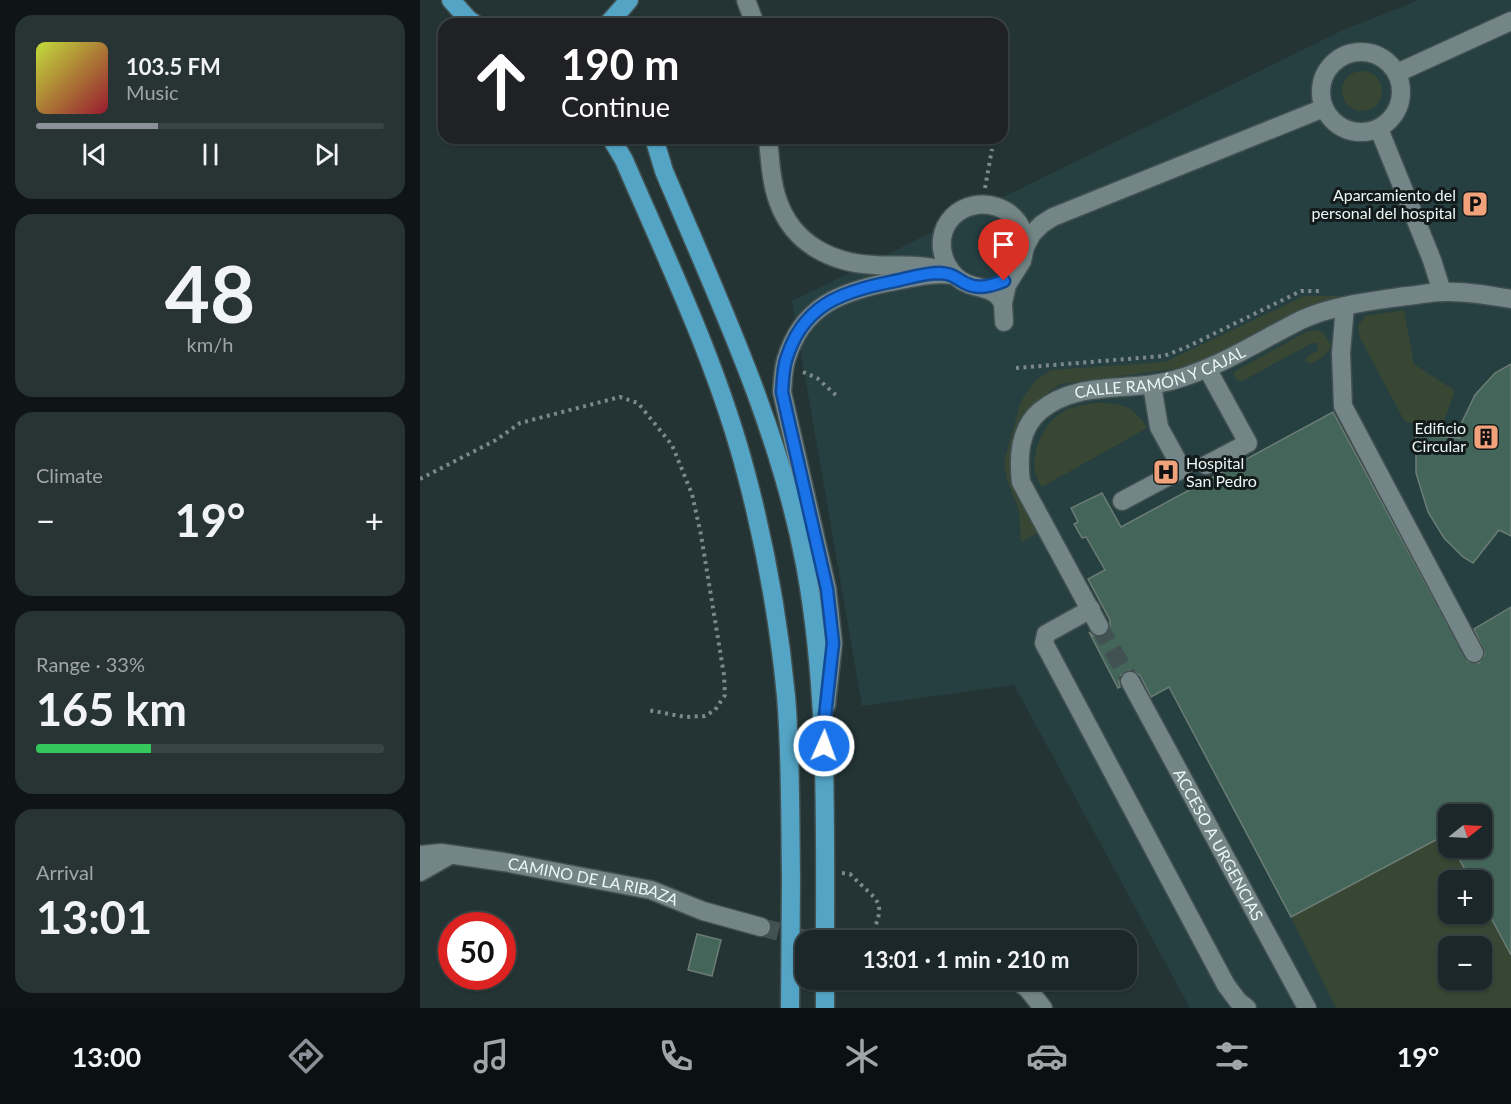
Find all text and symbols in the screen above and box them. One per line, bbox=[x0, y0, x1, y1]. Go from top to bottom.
text: 190 m bbox=[561, 39, 679, 89]
icon: ahead bbox=[462, 42, 540, 120]
text: 103.5 FM bbox=[126, 53, 221, 80]
text: Music bbox=[126, 80, 179, 104]
text: Continue bbox=[561, 90, 670, 123]
icon: previous bbox=[78, 138, 111, 171]
icon: pause bbox=[194, 138, 227, 171]
icon: next bbox=[310, 138, 343, 171]
place label: Aparcamiento del personal del hospital bbox=[1312, 185, 1456, 222]
parking icon: Aparcamiento del personal del hospital bbox=[1460, 189, 1490, 219]
pin bbox=[978, 219, 1029, 281]
icon: arrive bbox=[987, 228, 1020, 261]
text: 48 bbox=[165, 246, 255, 340]
text: km/h bbox=[187, 332, 233, 356]
street label: CALLE RAMÓN Y CAJAL bbox=[1073, 342, 1248, 402]
place label: Edificio Circular bbox=[1412, 418, 1466, 455]
building icon: Edificio Circular bbox=[1471, 422, 1501, 452]
place label: Hospital San Pedro bbox=[1186, 453, 1257, 490]
hospital icon: Hospital San Pedro bbox=[1151, 457, 1181, 487]
text: Climate bbox=[36, 463, 103, 487]
text: 19° bbox=[175, 493, 245, 547]
text: − bbox=[36, 500, 55, 540]
text: + bbox=[365, 500, 384, 540]
text: Range · 33% bbox=[36, 652, 145, 676]
text: 165 km bbox=[36, 682, 187, 736]
position arrow bbox=[792, 714, 856, 778]
street label: ACCESO A URGENCIAS bbox=[1170, 765, 1268, 924]
north arrow bbox=[1438, 804, 1492, 858]
map controls bbox=[1438, 804, 1492, 990]
street label: CAMINO DE LA RIBAZA bbox=[506, 853, 682, 909]
text: Arrival bbox=[36, 860, 94, 884]
button: + bbox=[1438, 870, 1492, 924]
text: 13:01 bbox=[36, 890, 152, 944]
speed limit sign: 50 bbox=[438, 912, 516, 990]
button: − bbox=[1438, 936, 1492, 990]
text: 13:01 · 1 min · 210 m bbox=[863, 946, 1069, 973]
icon: directions bbox=[285, 1035, 327, 1077]
icon: music bbox=[470, 1035, 512, 1077]
icon: phone bbox=[655, 1035, 697, 1077]
icon: climate bbox=[841, 1035, 883, 1077]
icon: car bbox=[1026, 1035, 1068, 1077]
icon: filters bbox=[1211, 1035, 1253, 1077]
text: 13:00 bbox=[72, 1040, 141, 1073]
text: 19° bbox=[1397, 1040, 1439, 1073]

